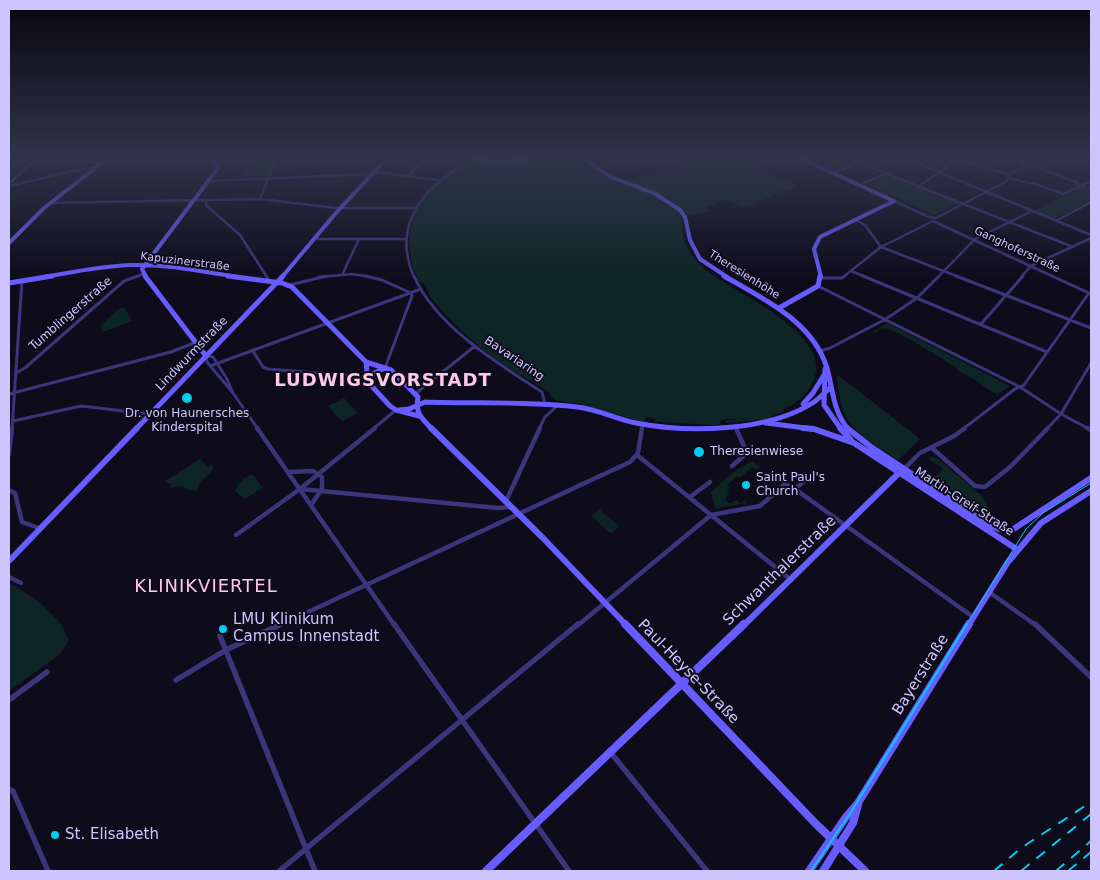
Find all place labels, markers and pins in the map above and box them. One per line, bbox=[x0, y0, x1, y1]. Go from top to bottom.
marker: Dr. von Haunersches Kinderspital bbox=[180, 391, 194, 405]
place label: Dr. von Haunersches Kinderspital bbox=[125, 407, 249, 435]
marker: Theresienwiese bbox=[692, 445, 706, 459]
place label: Theresienwiese bbox=[710, 445, 803, 459]
place label: Saint Paul's Church bbox=[756, 471, 825, 499]
marker: Saint Paul's Church bbox=[740, 479, 752, 491]
place label: LMU Klinikum Campus Innenstadt bbox=[233, 611, 379, 646]
marker: LMU Klinikum Campus Innenstadt bbox=[217, 623, 229, 635]
place label: St. Elisabeth bbox=[65, 826, 159, 844]
marker: St. Elisabeth bbox=[49, 829, 61, 841]

